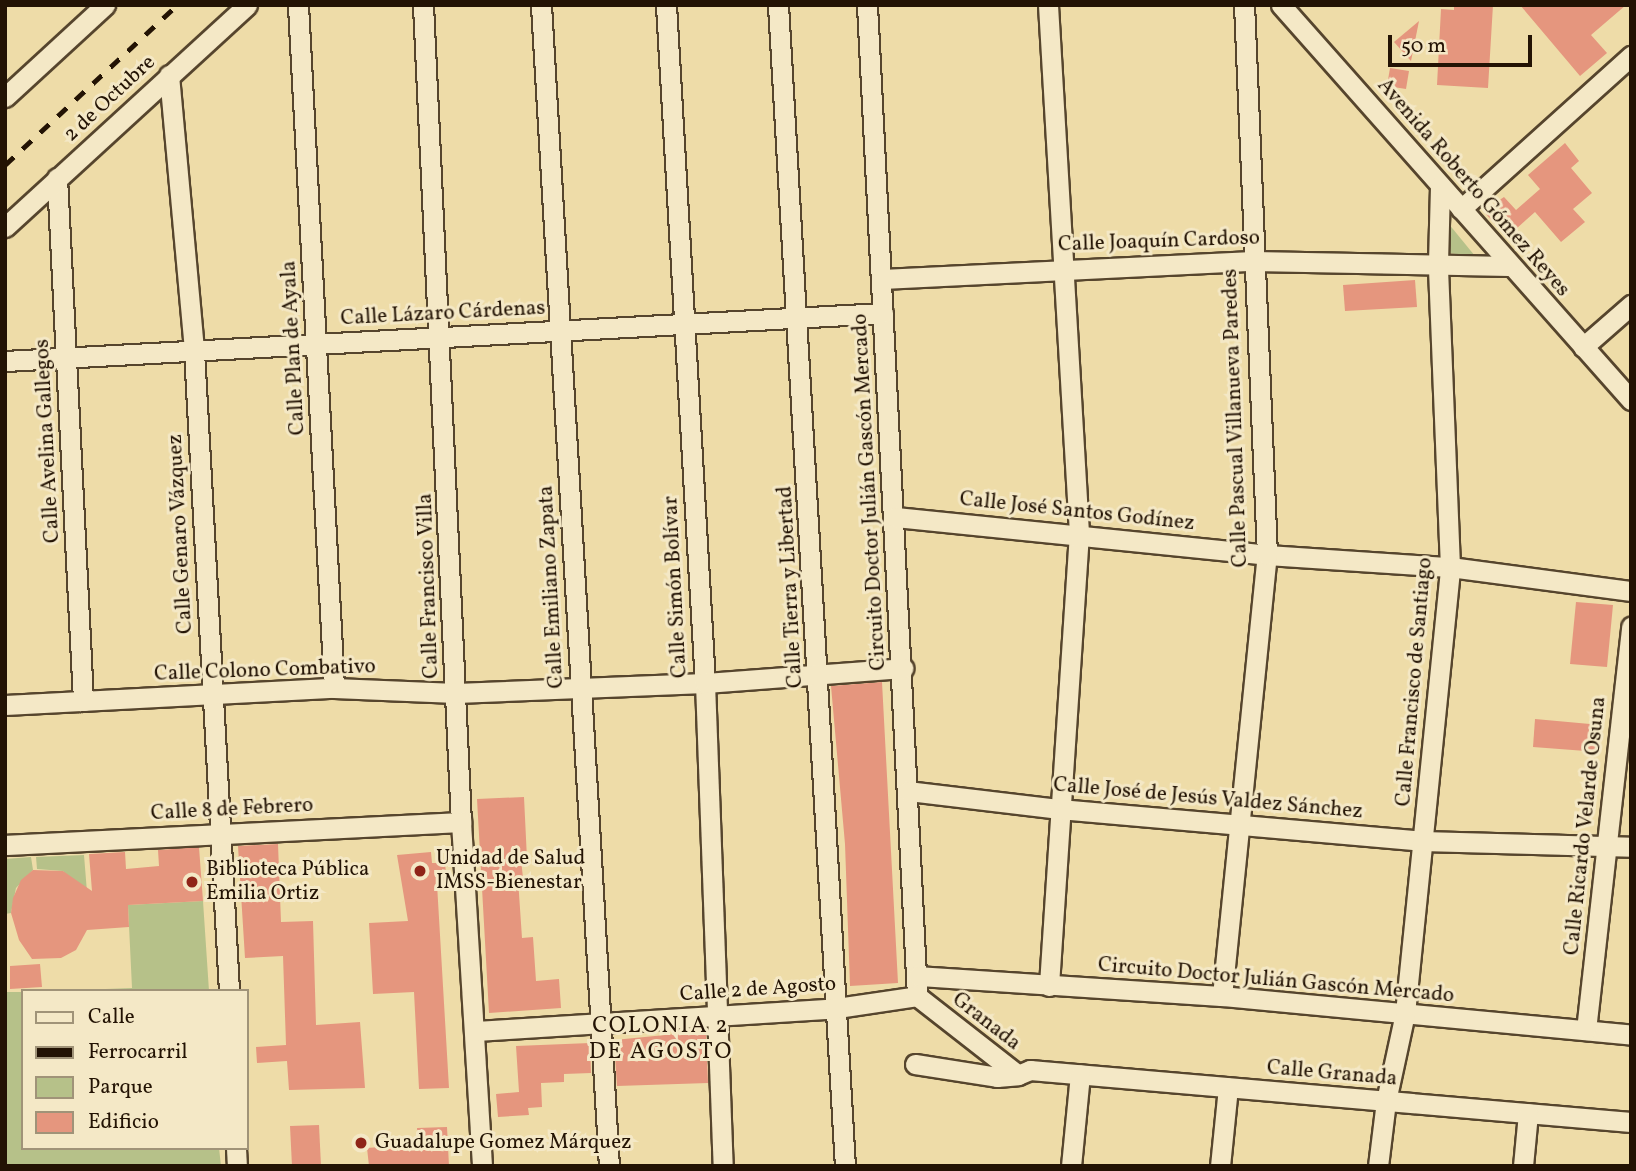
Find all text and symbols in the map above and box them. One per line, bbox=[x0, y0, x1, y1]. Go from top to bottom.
scale bar bbox=[1391, 21, 1534, 65]
text: 50 m bbox=[1401, 32, 1446, 61]
street label: 2 de Octubre bbox=[59, 50, 161, 148]
street label: Avenida Roberto Gómez Reyes bbox=[1371, 74, 1575, 302]
street label: Calle Joaquín Cardoso bbox=[1058, 226, 1260, 258]
street label: Calle Plan de Ayala bbox=[277, 260, 311, 436]
street label: Calle Pascual Villanueva Paredes bbox=[1218, 268, 1254, 568]
street label: Calle Lázaro Cárdenas bbox=[340, 296, 546, 332]
street label: Circuito Doctor Julián Gascón Mercado bbox=[848, 313, 892, 671]
street label: Calle Avelina Gallegos bbox=[30, 338, 66, 544]
street label: Calle Genaro Vázquez bbox=[163, 433, 199, 635]
street label: Calle Tierra y Libertad bbox=[773, 484, 809, 690]
street label: Calle Emiliano Zapata bbox=[534, 485, 570, 689]
street label: Calle José Santos Godínez bbox=[958, 487, 1196, 537]
street label: Calle Francisco Villa bbox=[413, 493, 445, 679]
street label: Calle Simón Bolívar bbox=[659, 495, 693, 679]
street label: Calle Francisco de Santiago bbox=[1392, 556, 1438, 808]
street label: Calle Colono Combativo bbox=[154, 655, 376, 687]
street label: Calle Ricardo Velarde Osuna bbox=[1560, 695, 1612, 957]
street label: Calle José de Jesús Valdez Sánchez bbox=[1052, 773, 1364, 825]
street label: Calle 8 de Febrero bbox=[150, 793, 314, 827]
place label: Unidad de Salud IMSS-Bienestar bbox=[436, 846, 585, 896]
place label: Biblioteca Pública Emilia Ortiz bbox=[206, 857, 369, 907]
marker: Unidad de Salud IMSS-Bienestar bbox=[410, 861, 430, 881]
marker: Biblioteca Pública Emilia Ortiz bbox=[184, 874, 200, 890]
street label: Circuito Doctor Julián Gascón Mercado bbox=[1097, 953, 1455, 1009]
street label: Calle 2 de Agosto bbox=[679, 972, 837, 1008]
street label: Granada bbox=[947, 987, 1025, 1057]
legend bbox=[21, 989, 248, 1150]
text: Calle bbox=[88, 1003, 135, 1032]
district label: COLONIA 2 DE AGOSTO bbox=[590, 1012, 732, 1066]
text: Ferrocarril bbox=[88, 1038, 188, 1067]
street label: Calle Granada bbox=[1266, 1056, 1398, 1092]
text: Parque bbox=[88, 1073, 153, 1102]
text: Edificio bbox=[88, 1108, 159, 1137]
place label: Guadalupe Gomez Márquez bbox=[375, 1130, 632, 1156]
marker: Guadalupe Gomez Márquez bbox=[353, 1135, 369, 1151]

